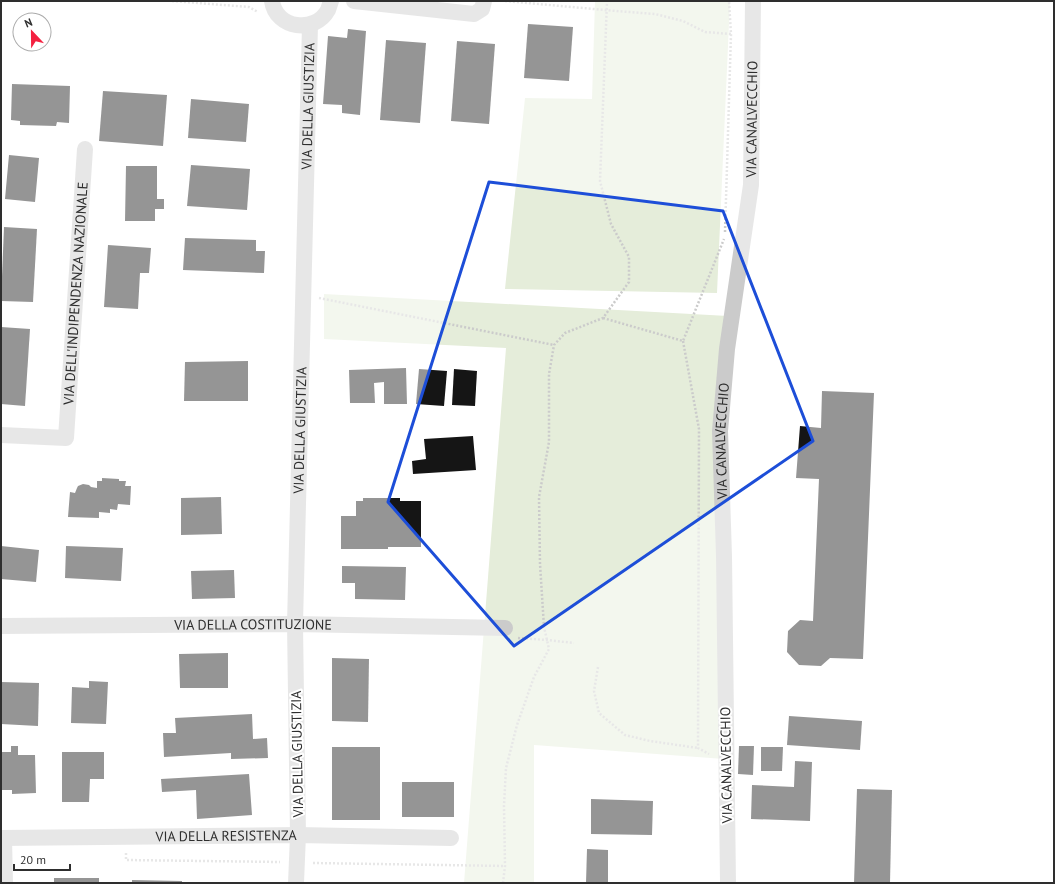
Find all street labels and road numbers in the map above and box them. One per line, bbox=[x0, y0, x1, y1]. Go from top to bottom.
street label: VIA DELLA GIUSTIZIA bbox=[297, 42, 319, 171]
street label: VIA CANALVECCHIO bbox=[742, 61, 761, 179]
street label: VIA DELL'INDIPENDENZA NAZIONALE bbox=[59, 181, 92, 406]
street label: VIA DELLA GIUSTIZIA bbox=[289, 366, 310, 495]
street label: VIA CANALVECCHIO bbox=[711, 382, 733, 501]
street label: VIA DELLA COSTITUZIONE bbox=[173, 615, 332, 634]
street label: VIA DELLA GIUSTIZIA bbox=[287, 690, 307, 819]
street label: VIA CANALVECCHIO bbox=[716, 706, 736, 825]
street label: VIA DELLA RESISTENZA bbox=[154, 826, 297, 845]

